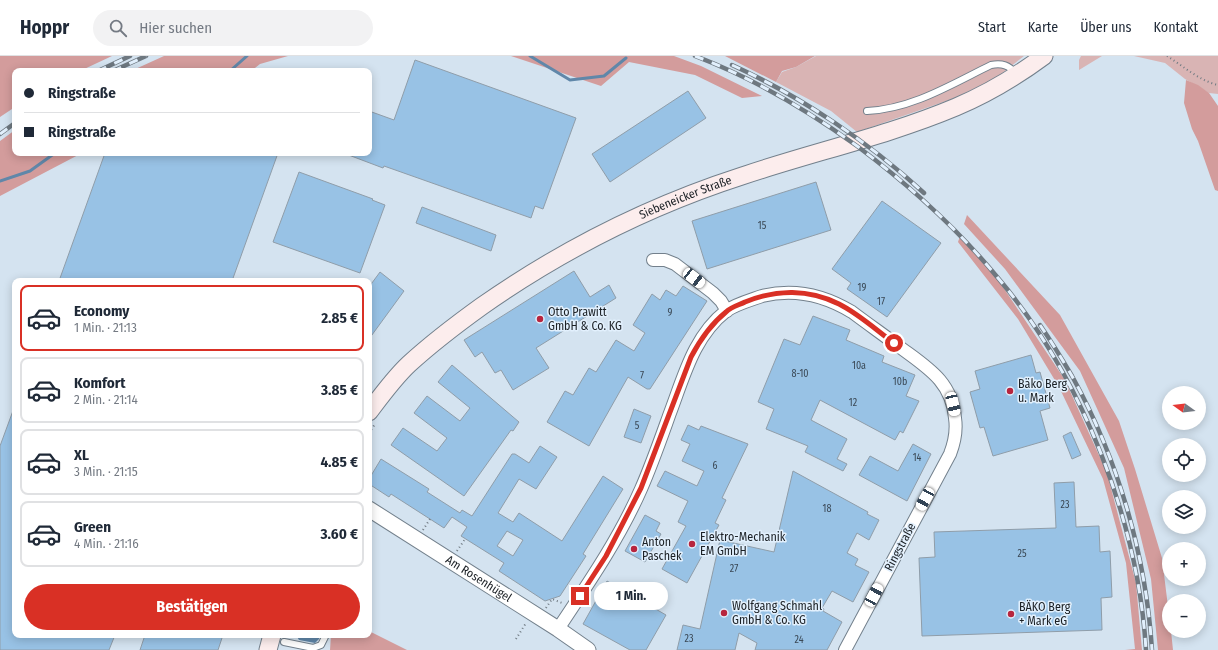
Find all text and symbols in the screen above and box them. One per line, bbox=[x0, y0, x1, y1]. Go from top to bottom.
search box bbox=[93, 10, 373, 46]
text: Hoppr bbox=[20, 16, 69, 39]
icon: search bbox=[107, 17, 129, 39]
text: Hier suchen bbox=[139, 19, 212, 37]
text: Start bbox=[978, 19, 1006, 36]
text: Karte bbox=[1028, 19, 1058, 36]
text: Über uns bbox=[1080, 19, 1132, 36]
text: Kontakt bbox=[1154, 19, 1198, 36]
text: Ringstraße bbox=[48, 84, 116, 102]
text: Ringstraße bbox=[48, 123, 116, 141]
street label: Siebeneicker Straße bbox=[637, 173, 733, 222]
house number: 15 bbox=[758, 220, 767, 232]
car bbox=[681, 266, 707, 290]
house number: 19 bbox=[858, 282, 867, 294]
house number: 17 bbox=[877, 296, 885, 308]
icon: car bbox=[26, 300, 62, 336]
text: Economy bbox=[74, 302, 129, 320]
place label: Otto Prawitt GmbH & Co. KG bbox=[548, 305, 622, 333]
house number: 9 bbox=[668, 307, 673, 319]
text: 2.85 € bbox=[321, 309, 358, 327]
marker: Otto Prawitt GmbH & Co. KG bbox=[535, 314, 545, 324]
text: 1 Min. · 21:13 bbox=[74, 320, 137, 335]
route start bbox=[885, 334, 903, 352]
house number: 10a bbox=[852, 360, 866, 372]
house number: 8-10 bbox=[791, 368, 809, 380]
house number: 7 bbox=[640, 370, 644, 382]
icon: car bbox=[26, 372, 62, 408]
text: Komfort bbox=[74, 374, 125, 392]
house number: 10b bbox=[893, 376, 907, 388]
place label: Bäko Berg u. Mark bbox=[1018, 377, 1068, 405]
text: 3.85 € bbox=[321, 381, 358, 399]
marker: Bäko Berg u. Mark bbox=[1005, 386, 1015, 396]
north arrow bbox=[1162, 386, 1206, 430]
map controls bbox=[1162, 386, 1206, 638]
car bbox=[944, 391, 962, 417]
text: 2 Min. · 21:14 bbox=[74, 392, 138, 407]
house number: 12 bbox=[849, 397, 858, 409]
house number: 5 bbox=[635, 420, 640, 432]
button: locate bbox=[1162, 438, 1206, 482]
icon: car bbox=[26, 444, 62, 480]
text: XL bbox=[74, 446, 89, 464]
house number: 14 bbox=[913, 452, 922, 464]
text: 4.85 € bbox=[320, 453, 358, 471]
house number: 6 bbox=[713, 460, 718, 472]
text: 3 Min. · 21:15 bbox=[74, 464, 138, 479]
car bbox=[914, 486, 936, 512]
button: layers bbox=[1162, 490, 1206, 534]
house number: 23 bbox=[1061, 499, 1070, 511]
house number: 18 bbox=[823, 503, 831, 515]
icon: car bbox=[26, 516, 62, 552]
text: Green bbox=[74, 518, 111, 536]
street label: Ringstraße bbox=[881, 520, 919, 573]
text: 3.60 € bbox=[320, 525, 358, 543]
place label: Elektro-Mechanik EM GmbH bbox=[700, 530, 786, 558]
place label: Anton Paschek bbox=[642, 535, 682, 563]
text: 4 Min. · 21:16 bbox=[74, 536, 139, 551]
marker: Elektro-Mechanik EM GmbH bbox=[687, 539, 697, 549]
button: + bbox=[1162, 542, 1206, 586]
marker: Anton Paschek bbox=[629, 544, 639, 554]
house number: 25 bbox=[1018, 548, 1027, 560]
street label: Am Rosenhügel bbox=[443, 553, 514, 605]
house number: 27 bbox=[730, 563, 738, 575]
callout: 1 Min. bbox=[594, 582, 668, 610]
car bbox=[863, 582, 885, 608]
button: Bestätigen bbox=[24, 584, 360, 630]
route end bbox=[571, 587, 589, 605]
text: 1 Min. bbox=[616, 588, 646, 603]
button: − bbox=[1162, 594, 1206, 638]
place label: Wolfgang Schmahl GmbH & Co. KG bbox=[732, 599, 822, 627]
place label: BÄKO Berg + Mark eG bbox=[1019, 599, 1071, 628]
marker: Wolfgang Schmahl GmbH & Co. KG bbox=[719, 608, 729, 618]
marker: BÄKO Berg + Mark eG bbox=[1006, 609, 1016, 619]
house number: 23 bbox=[685, 633, 694, 645]
house number: 24 bbox=[794, 634, 804, 646]

